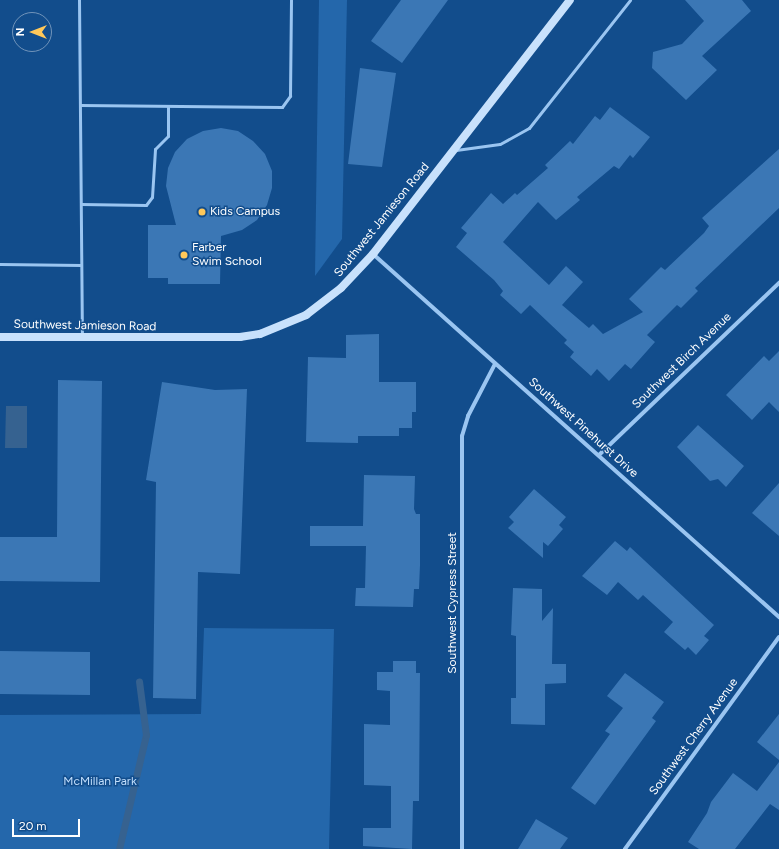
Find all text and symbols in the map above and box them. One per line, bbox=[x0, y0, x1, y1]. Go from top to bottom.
north arrow bbox=[12, 12, 52, 52]
text: N bbox=[14, 28, 27, 36]
street label: Southwest Jamieson Road bbox=[331, 160, 433, 280]
place label: Kids Campus bbox=[210, 205, 280, 219]
marker: Kids Campus bbox=[197, 207, 207, 217]
place label: Farber Swim School bbox=[192, 241, 262, 269]
marker: Farber Swim School bbox=[179, 250, 189, 260]
street label: Southwest Birch Avenue bbox=[630, 310, 734, 412]
street label: Southwest Jamieson Road bbox=[14, 318, 156, 334]
street label: Southwest Pinehurst Drive bbox=[525, 375, 641, 481]
street label: Southwest Cypress Street bbox=[446, 532, 460, 674]
street label: Southwest Cherry Avenue bbox=[647, 676, 741, 798]
park label: McMillan Park bbox=[63, 775, 137, 789]
scale bar bbox=[14, 811, 82, 837]
text: 20 m bbox=[19, 819, 47, 833]

